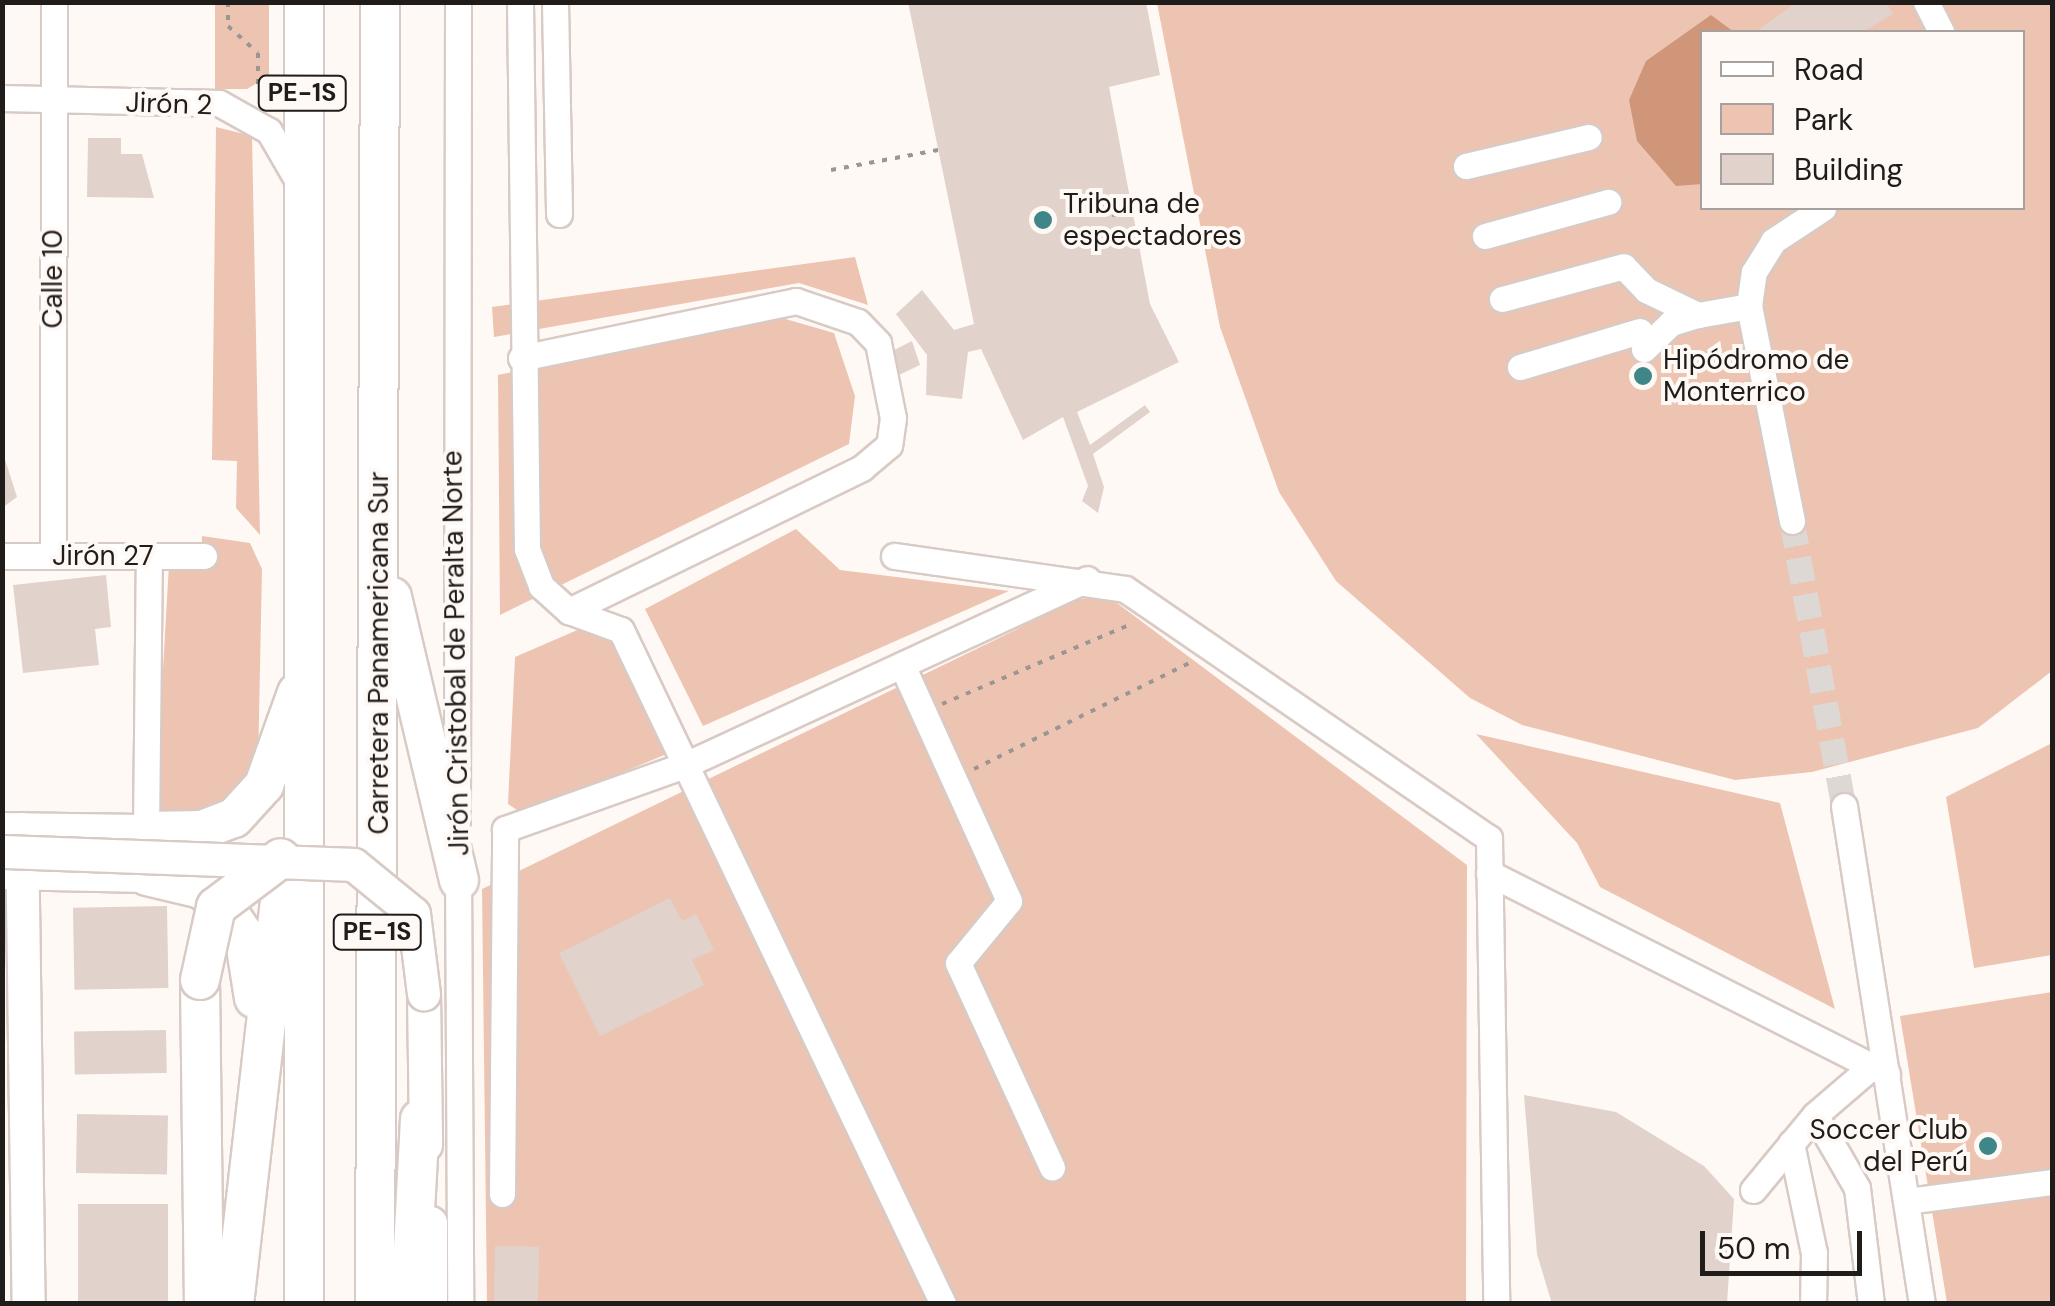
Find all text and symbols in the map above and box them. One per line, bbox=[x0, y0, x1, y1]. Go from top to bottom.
legend bbox=[1700, 30, 2025, 210]
text: Road bbox=[1794, 50, 1864, 89]
road number: PE-1S bbox=[257, 73, 347, 113]
street label: Jirón 2 bbox=[125, 86, 213, 122]
text: Park bbox=[1794, 100, 1853, 139]
text: Building bbox=[1794, 150, 1903, 189]
place label: Tribuna de espectadores bbox=[1063, 187, 1242, 253]
marker: Tribuna de espectadores bbox=[1032, 209, 1054, 231]
street label: Calle 10 bbox=[36, 229, 70, 329]
place label: Hipódromo de Monterrico bbox=[1663, 343, 1849, 409]
marker: Hipódromo de Monterrico bbox=[1632, 365, 1654, 387]
street label: Jirón Cristobal de Peralta Norte bbox=[436, 450, 476, 856]
street label: Carretera Panamericana Sur bbox=[362, 471, 396, 835]
street label: Jirón 27 bbox=[52, 539, 154, 573]
road number: PE-1S bbox=[332, 912, 422, 952]
place label: Soccer Club del Perú bbox=[1810, 1113, 1968, 1179]
marker: Soccer Club del Perú bbox=[1977, 1135, 1999, 1157]
scale bar bbox=[1705, 1211, 1868, 1273]
text: 50 m bbox=[1717, 1229, 1791, 1268]

